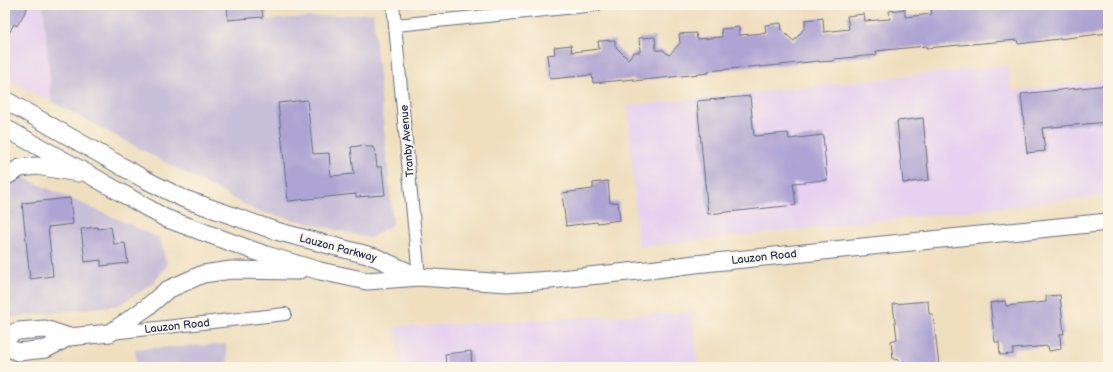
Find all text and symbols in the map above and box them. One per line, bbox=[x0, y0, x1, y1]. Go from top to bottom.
street label: Tranby Avenue bbox=[397, 104, 417, 178]
street label: Lauzon Parkway bbox=[298, 231, 378, 265]
street label: Lauzon Road bbox=[731, 247, 797, 267]
street label: Lauzon Road bbox=[144, 316, 210, 336]

